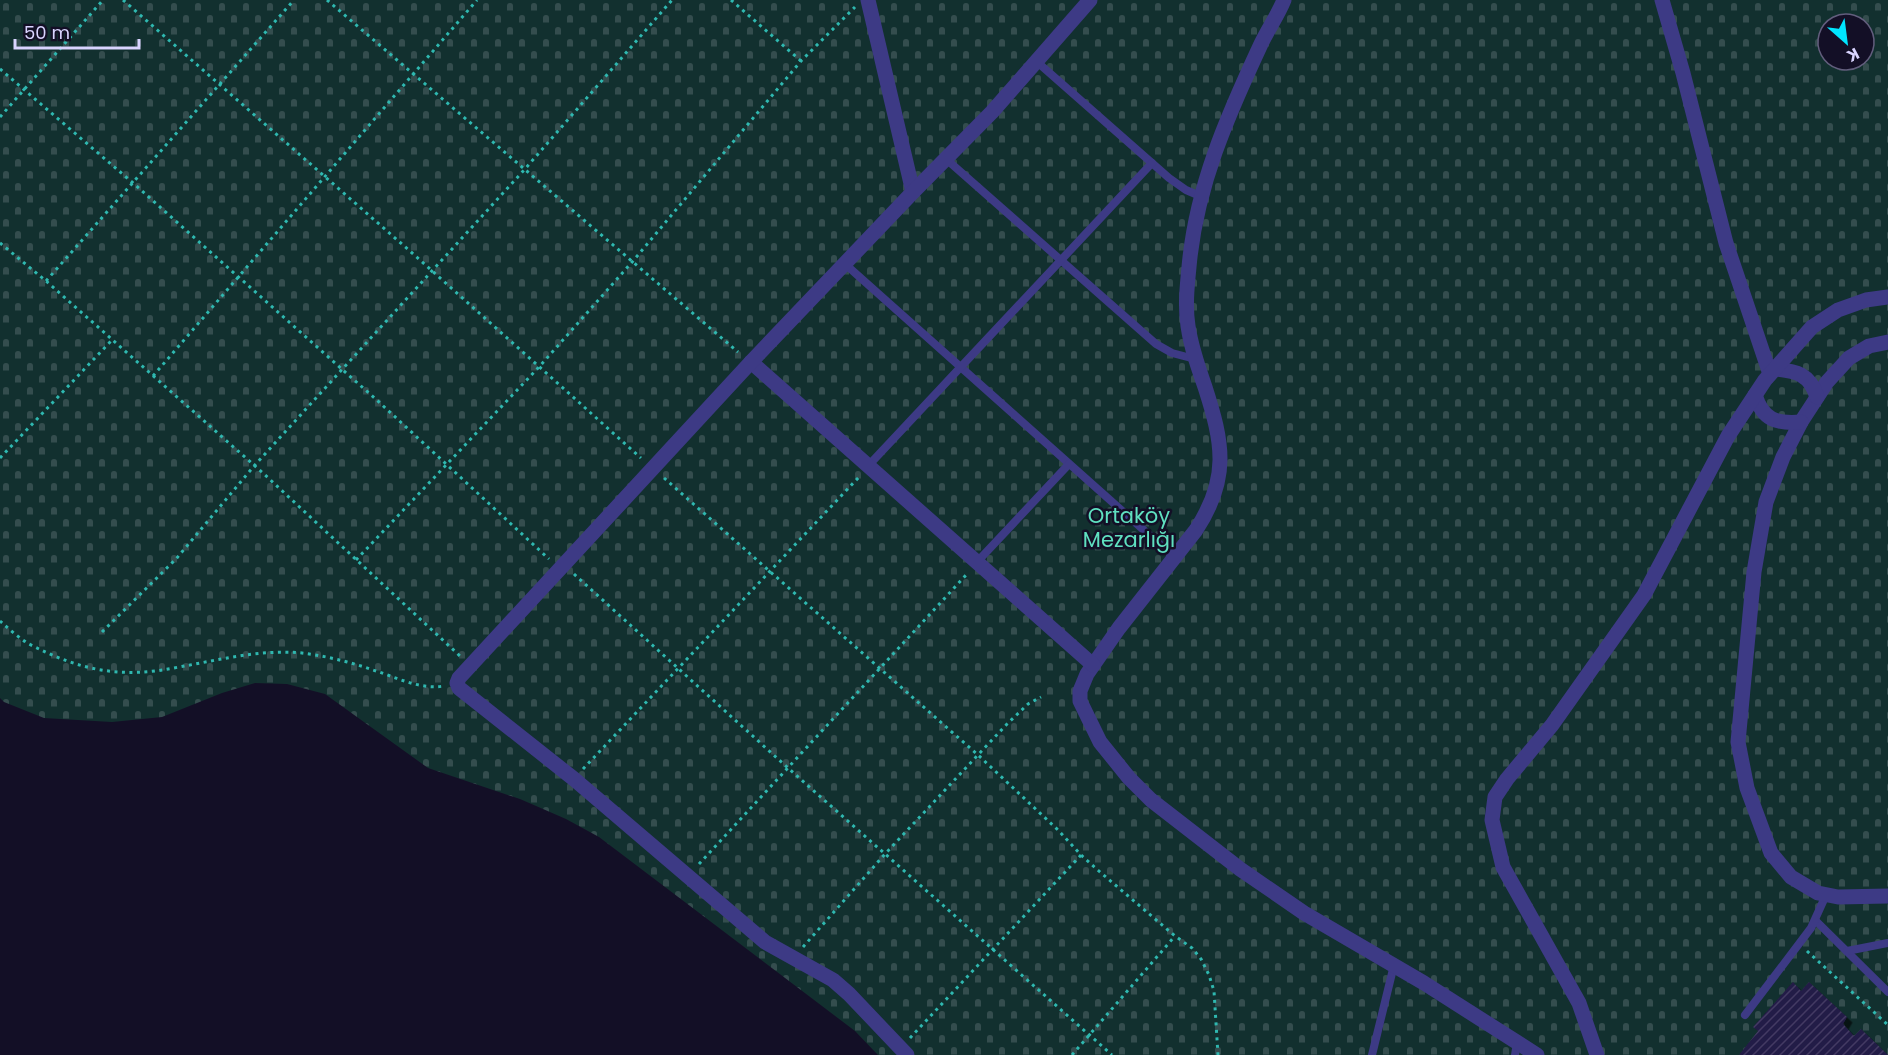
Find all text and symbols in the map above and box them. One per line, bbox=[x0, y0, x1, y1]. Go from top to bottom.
scale bar bbox=[15, 12, 140, 50]
north arrow bbox=[1816, 12, 1876, 72]
text: 50 m bbox=[24, 20, 70, 45]
text: K bbox=[1842, 42, 1863, 68]
park label: Ortaköy Mezarlığı bbox=[1083, 501, 1175, 554]

